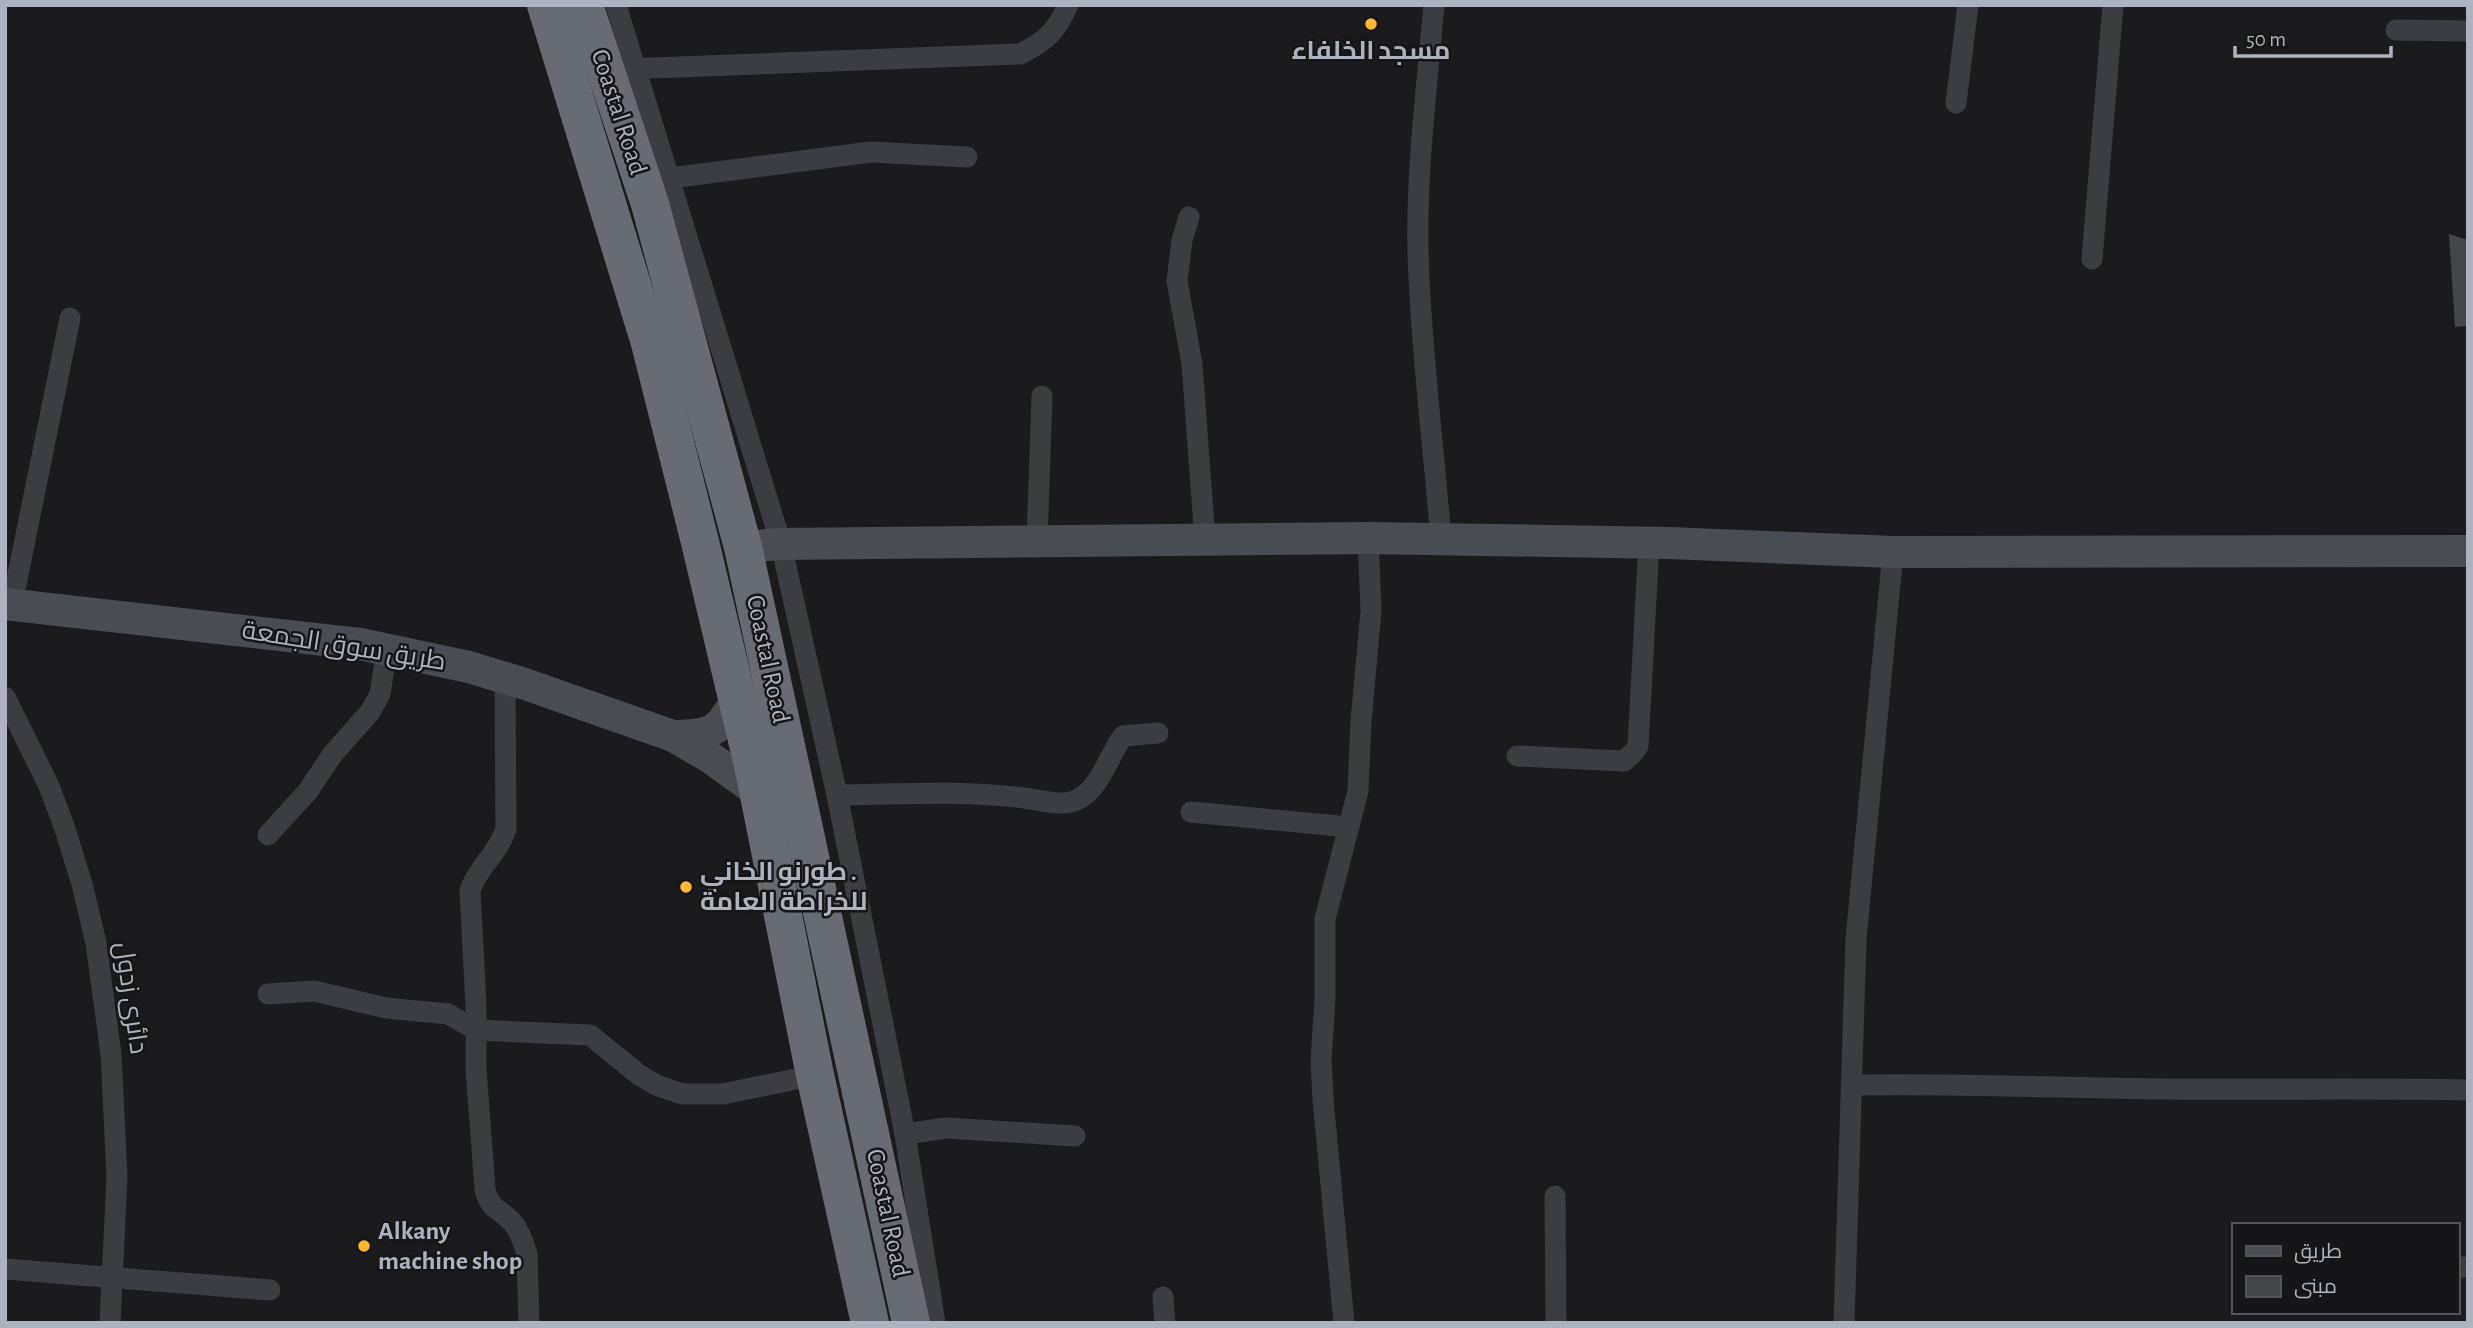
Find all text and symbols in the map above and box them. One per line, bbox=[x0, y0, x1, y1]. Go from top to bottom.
scale bar bbox=[2235, 14, 2391, 58]
marker: مسجد الخلفاء bbox=[1363, 16, 1379, 32]
text: 50 m bbox=[2246, 29, 2286, 50]
place label: مسجد الخلفاء bbox=[1291, 38, 1451, 65]
street label: Coastal Road bbox=[587, 46, 651, 178]
street label: Coastal Road bbox=[742, 593, 794, 725]
street label: طريق سوق الجمعة bbox=[240, 617, 448, 677]
place label: طورنو الخاني . للخراطة العامة bbox=[700, 859, 867, 916]
marker: طورنو الخاني . للخراطة العامة bbox=[678, 879, 694, 895]
street label: دائرى زدول bbox=[109, 940, 152, 1056]
street label: Coastal Road bbox=[862, 1147, 914, 1279]
place label: Alkany machine shop bbox=[378, 1218, 522, 1274]
legend bbox=[2232, 1223, 2459, 1314]
marker: Alkany machine shop bbox=[356, 1238, 372, 1254]
text: طريق bbox=[2294, 1241, 2342, 1264]
text: مبنى bbox=[2294, 1276, 2337, 1299]

